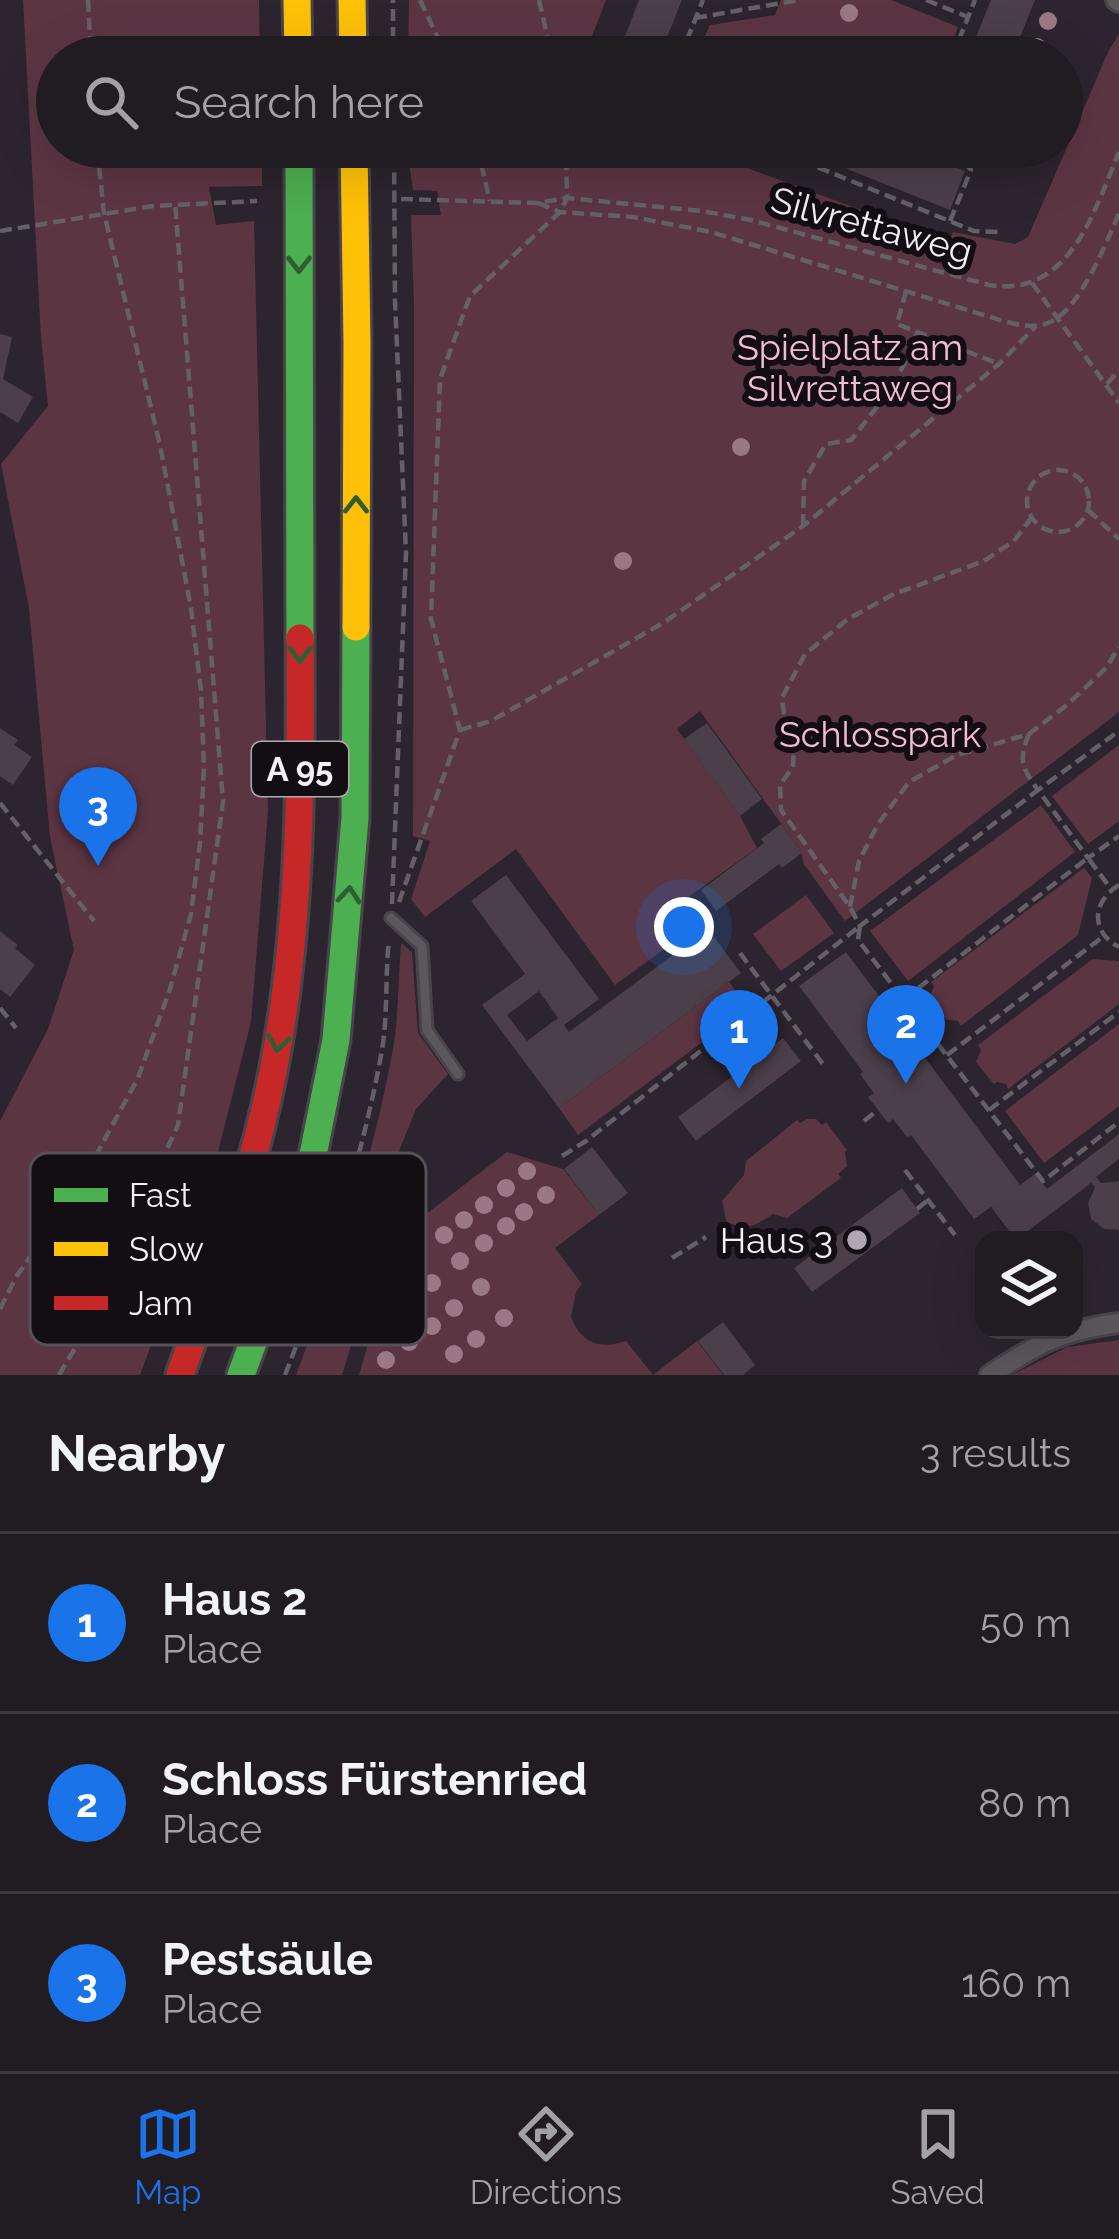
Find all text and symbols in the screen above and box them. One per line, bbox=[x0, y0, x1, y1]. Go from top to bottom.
search box bbox=[36, 36, 1083, 168]
icon: search bbox=[78, 69, 144, 135]
text: Search here bbox=[174, 76, 424, 129]
street label: Silvrettaweg bbox=[767, 178, 977, 272]
one-way arrow bbox=[286, 256, 312, 274]
park label: Spielplatz am Silvrettaweg bbox=[737, 326, 963, 409]
one-way arrow bbox=[343, 495, 369, 514]
one-way arrow bbox=[287, 646, 313, 664]
park label: Schlosspark bbox=[779, 713, 981, 755]
road number: A 95 bbox=[252, 742, 348, 796]
pin: 3 bbox=[59, 767, 137, 866]
one-way arrow bbox=[335, 885, 361, 904]
your location bbox=[654, 897, 714, 957]
pin: 2 bbox=[867, 985, 945, 1084]
pin: 1 bbox=[700, 990, 778, 1089]
one-way arrow bbox=[266, 1032, 291, 1052]
legend bbox=[30, 1153, 426, 1345]
text: Fast bbox=[129, 1176, 191, 1215]
place label: Haus 3 bbox=[720, 1219, 833, 1261]
marker: Haus 3 bbox=[844, 1227, 870, 1253]
text: Slow bbox=[129, 1230, 204, 1269]
map controls bbox=[975, 1231, 1083, 1339]
button: layers bbox=[975, 1231, 1083, 1339]
text: Jam bbox=[129, 1284, 193, 1323]
text: Nearby bbox=[48, 1423, 225, 1483]
text: 3 results bbox=[920, 1430, 1071, 1476]
text: Haus 2 bbox=[162, 1573, 307, 1626]
text: 1 bbox=[77, 1600, 97, 1646]
text: 50 m bbox=[980, 1600, 1071, 1646]
text: Place bbox=[162, 1626, 262, 1672]
text: Schloss Fürstenried bbox=[162, 1753, 587, 1806]
text: 2 bbox=[76, 1780, 98, 1826]
text: 80 m bbox=[978, 1780, 1071, 1826]
text: Place bbox=[162, 1806, 262, 1852]
text: Pestsäule bbox=[162, 1933, 373, 1986]
text: 3 bbox=[76, 1960, 98, 2006]
text: 160 m bbox=[961, 1960, 1071, 2006]
text: Place bbox=[162, 1986, 262, 2032]
tab: Map bbox=[134, 2101, 201, 2212]
tab: Directions bbox=[470, 2101, 622, 2212]
tab: Saved bbox=[890, 2101, 985, 2212]

